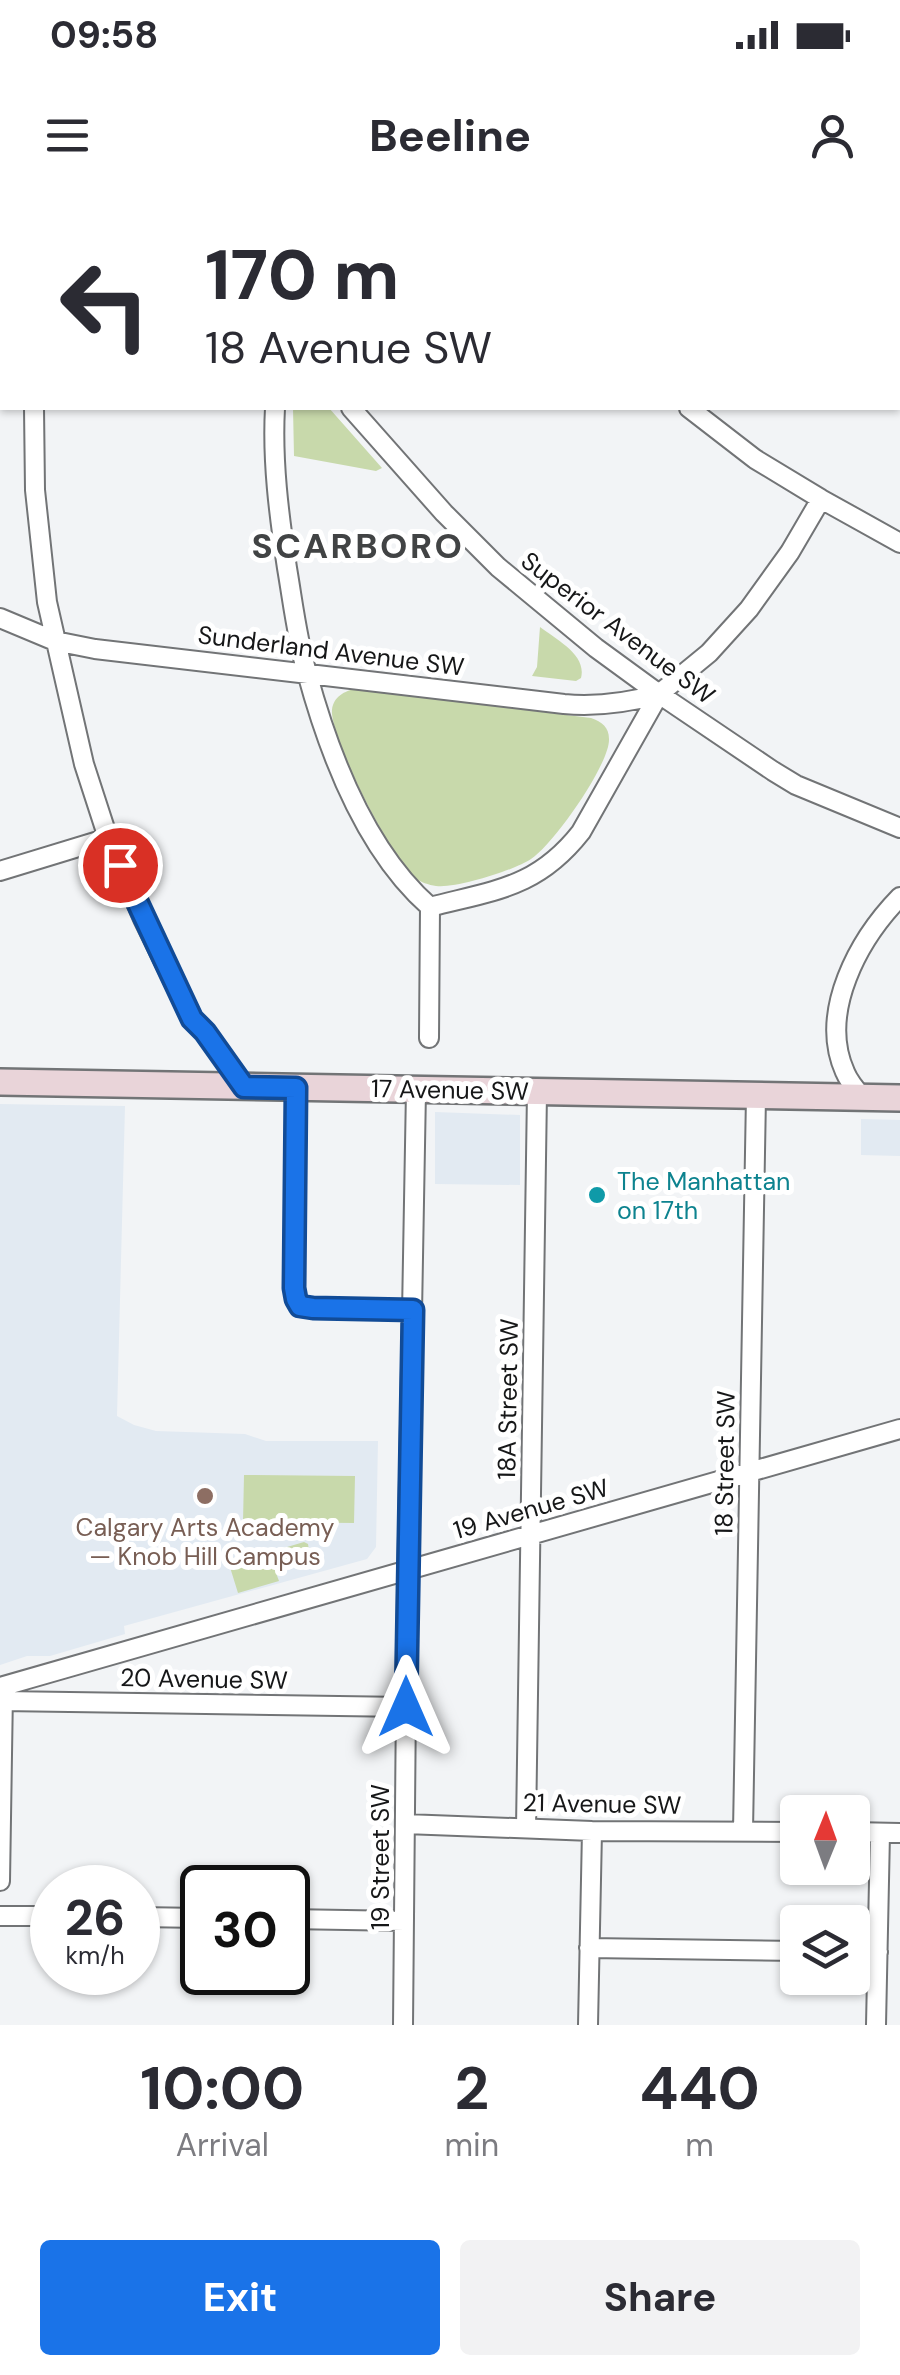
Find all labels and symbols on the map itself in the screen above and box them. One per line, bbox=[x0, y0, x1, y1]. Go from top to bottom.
district label: SCARBORO bbox=[252, 523, 464, 569]
street label: Superior Avenue SW bbox=[514, 544, 722, 712]
street label: Sunderland Avenue SW bbox=[196, 618, 466, 684]
pin bbox=[78, 823, 163, 908]
street label: 17 Avenue SW bbox=[371, 1072, 529, 1108]
place label: The Manhattan on 17th bbox=[617, 1165, 790, 1227]
marker: The Manhattan on 17th bbox=[586, 1184, 608, 1206]
street label: 18A Street SW bbox=[490, 1318, 526, 1480]
street label: 18 Street SW bbox=[707, 1390, 743, 1536]
street label: 19 Avenue SW bbox=[450, 1471, 612, 1547]
marker: Calgary Arts Academy — Knob Hill Campus bbox=[194, 1485, 216, 1507]
place label: Calgary Arts Academy — Knob Hill Campus bbox=[76, 1511, 334, 1573]
position arrow bbox=[354, 1655, 458, 1759]
street label: 20 Avenue SW bbox=[120, 1661, 288, 1697]
street label: 19 Street SW bbox=[364, 1784, 397, 1930]
street label: 21 Avenue SW bbox=[522, 1786, 682, 1822]
north arrow bbox=[780, 1795, 870, 1885]
speed limit sign: 30 bbox=[180, 1865, 310, 1995]

